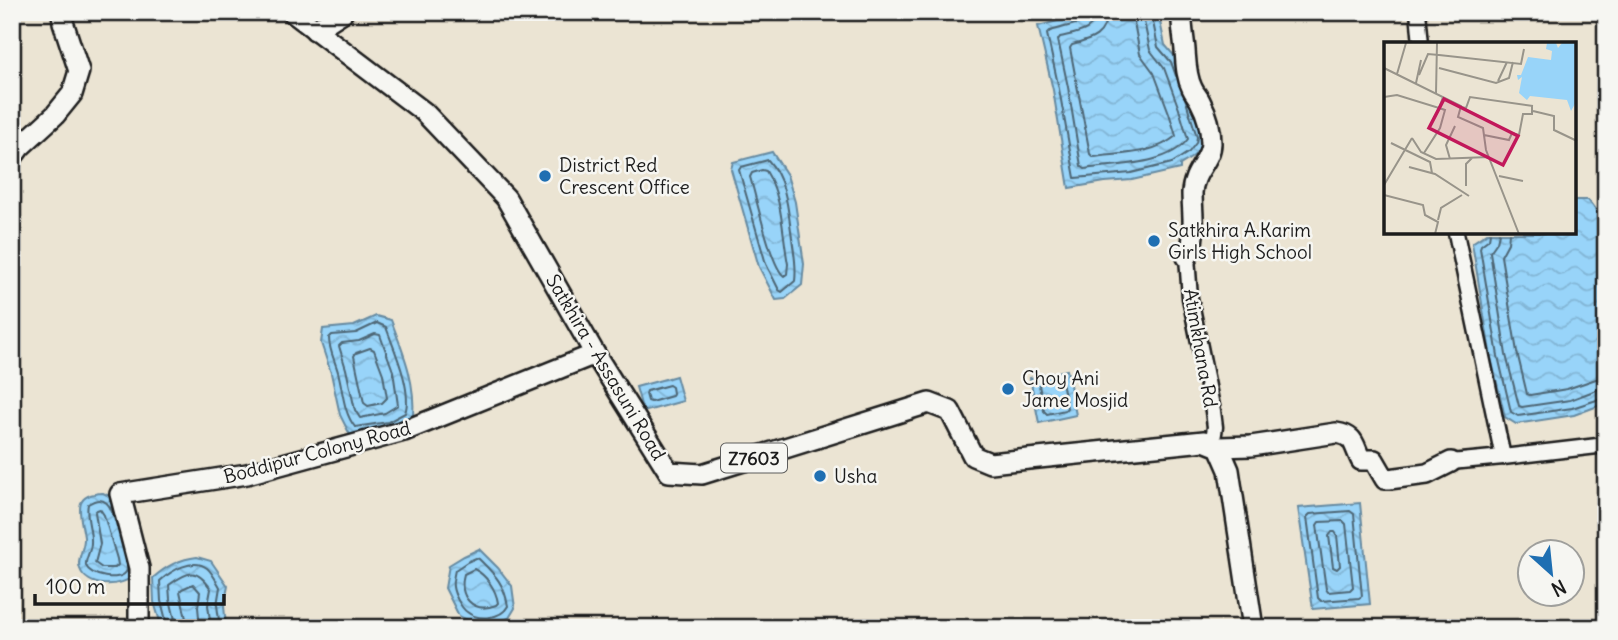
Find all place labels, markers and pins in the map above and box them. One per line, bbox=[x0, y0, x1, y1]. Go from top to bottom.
place label: District Red Crescent Office bbox=[559, 153, 690, 199]
marker: District Red Crescent Office bbox=[537, 168, 553, 184]
place label: Satkhira A.Karim Girls High School bbox=[1168, 218, 1312, 264]
marker: Satkhira A.Karim Girls High School bbox=[1146, 233, 1162, 249]
place label: Choy Ani Jame Mosjid bbox=[1022, 366, 1128, 412]
marker: Choy Ani Jame Mosjid bbox=[1000, 381, 1016, 397]
place label: Usha bbox=[834, 464, 877, 488]
marker: Usha bbox=[812, 468, 828, 484]

